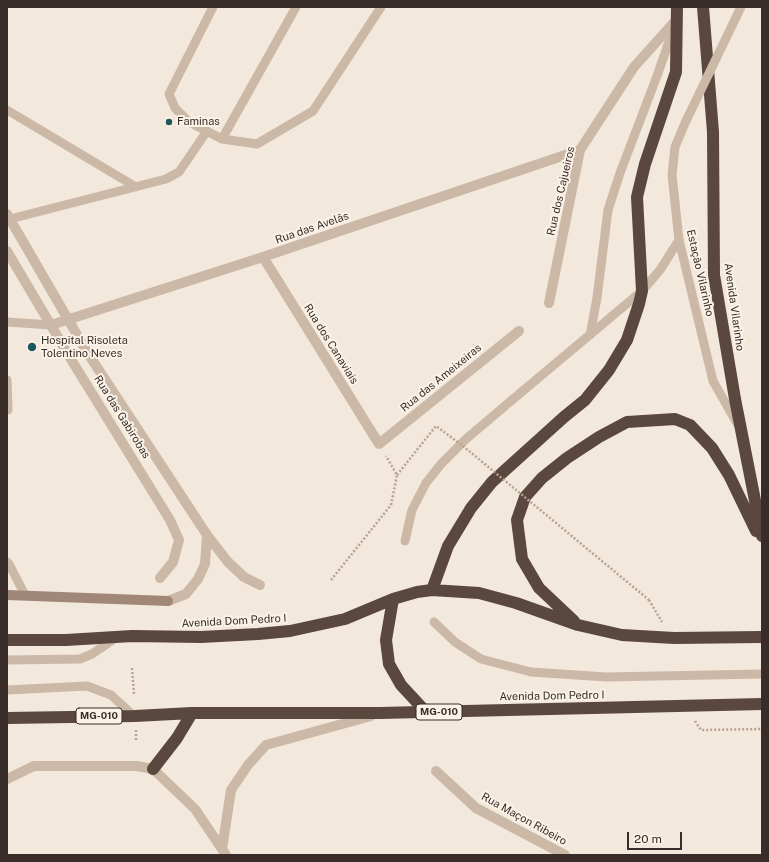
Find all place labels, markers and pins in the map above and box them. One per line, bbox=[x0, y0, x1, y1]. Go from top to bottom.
place label: Faminas bbox=[177, 115, 220, 129]
marker: Faminas bbox=[164, 117, 174, 127]
place label: Hospital Risoleta Tolentino Neves bbox=[41, 334, 128, 360]
marker: Hospital Risoleta Tolentino Neves bbox=[26, 341, 38, 353]

